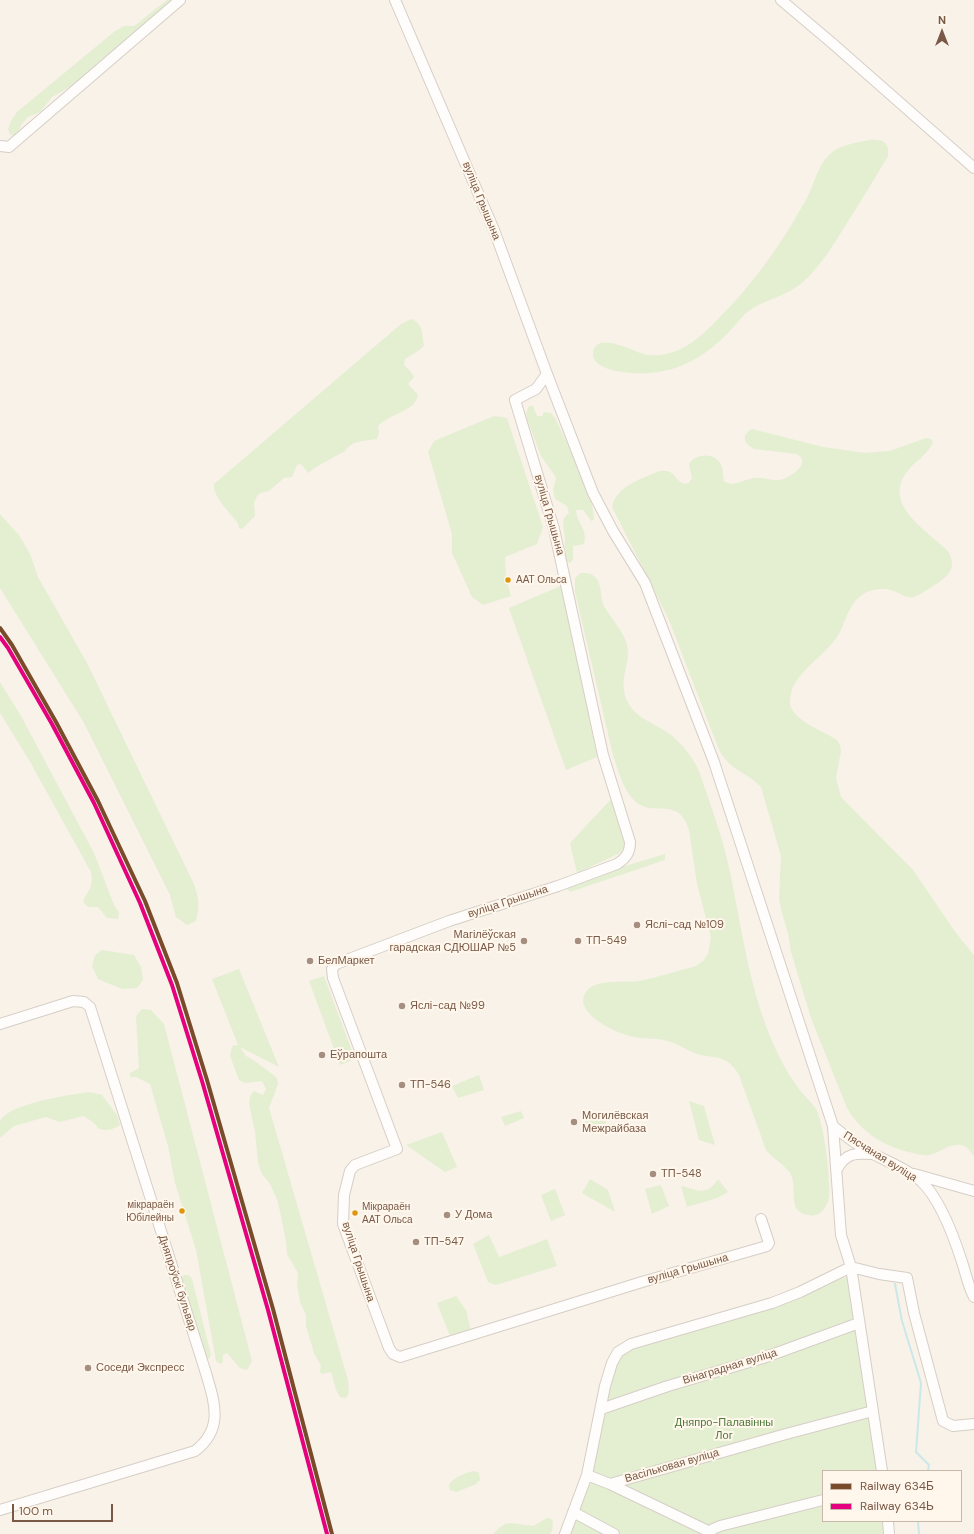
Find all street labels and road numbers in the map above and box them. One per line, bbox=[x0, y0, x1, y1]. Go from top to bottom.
street label: вуліца Грышына bbox=[459, 160, 503, 242]
street label: вуліца Грышына bbox=[531, 473, 567, 557]
street label: вуліца Грышына bbox=[466, 883, 550, 921]
street label: Пясчаная вуліца bbox=[841, 1129, 919, 1185]
street label: вуліца Грышына bbox=[339, 1220, 377, 1304]
street label: Дняпроўскі бульвар bbox=[155, 1233, 199, 1333]
street label: вуліца Грышына bbox=[646, 1251, 730, 1287]
street label: Вінаградная вуліца bbox=[681, 1346, 779, 1388]
street label: Васільковая вуліца bbox=[623, 1446, 721, 1486]

